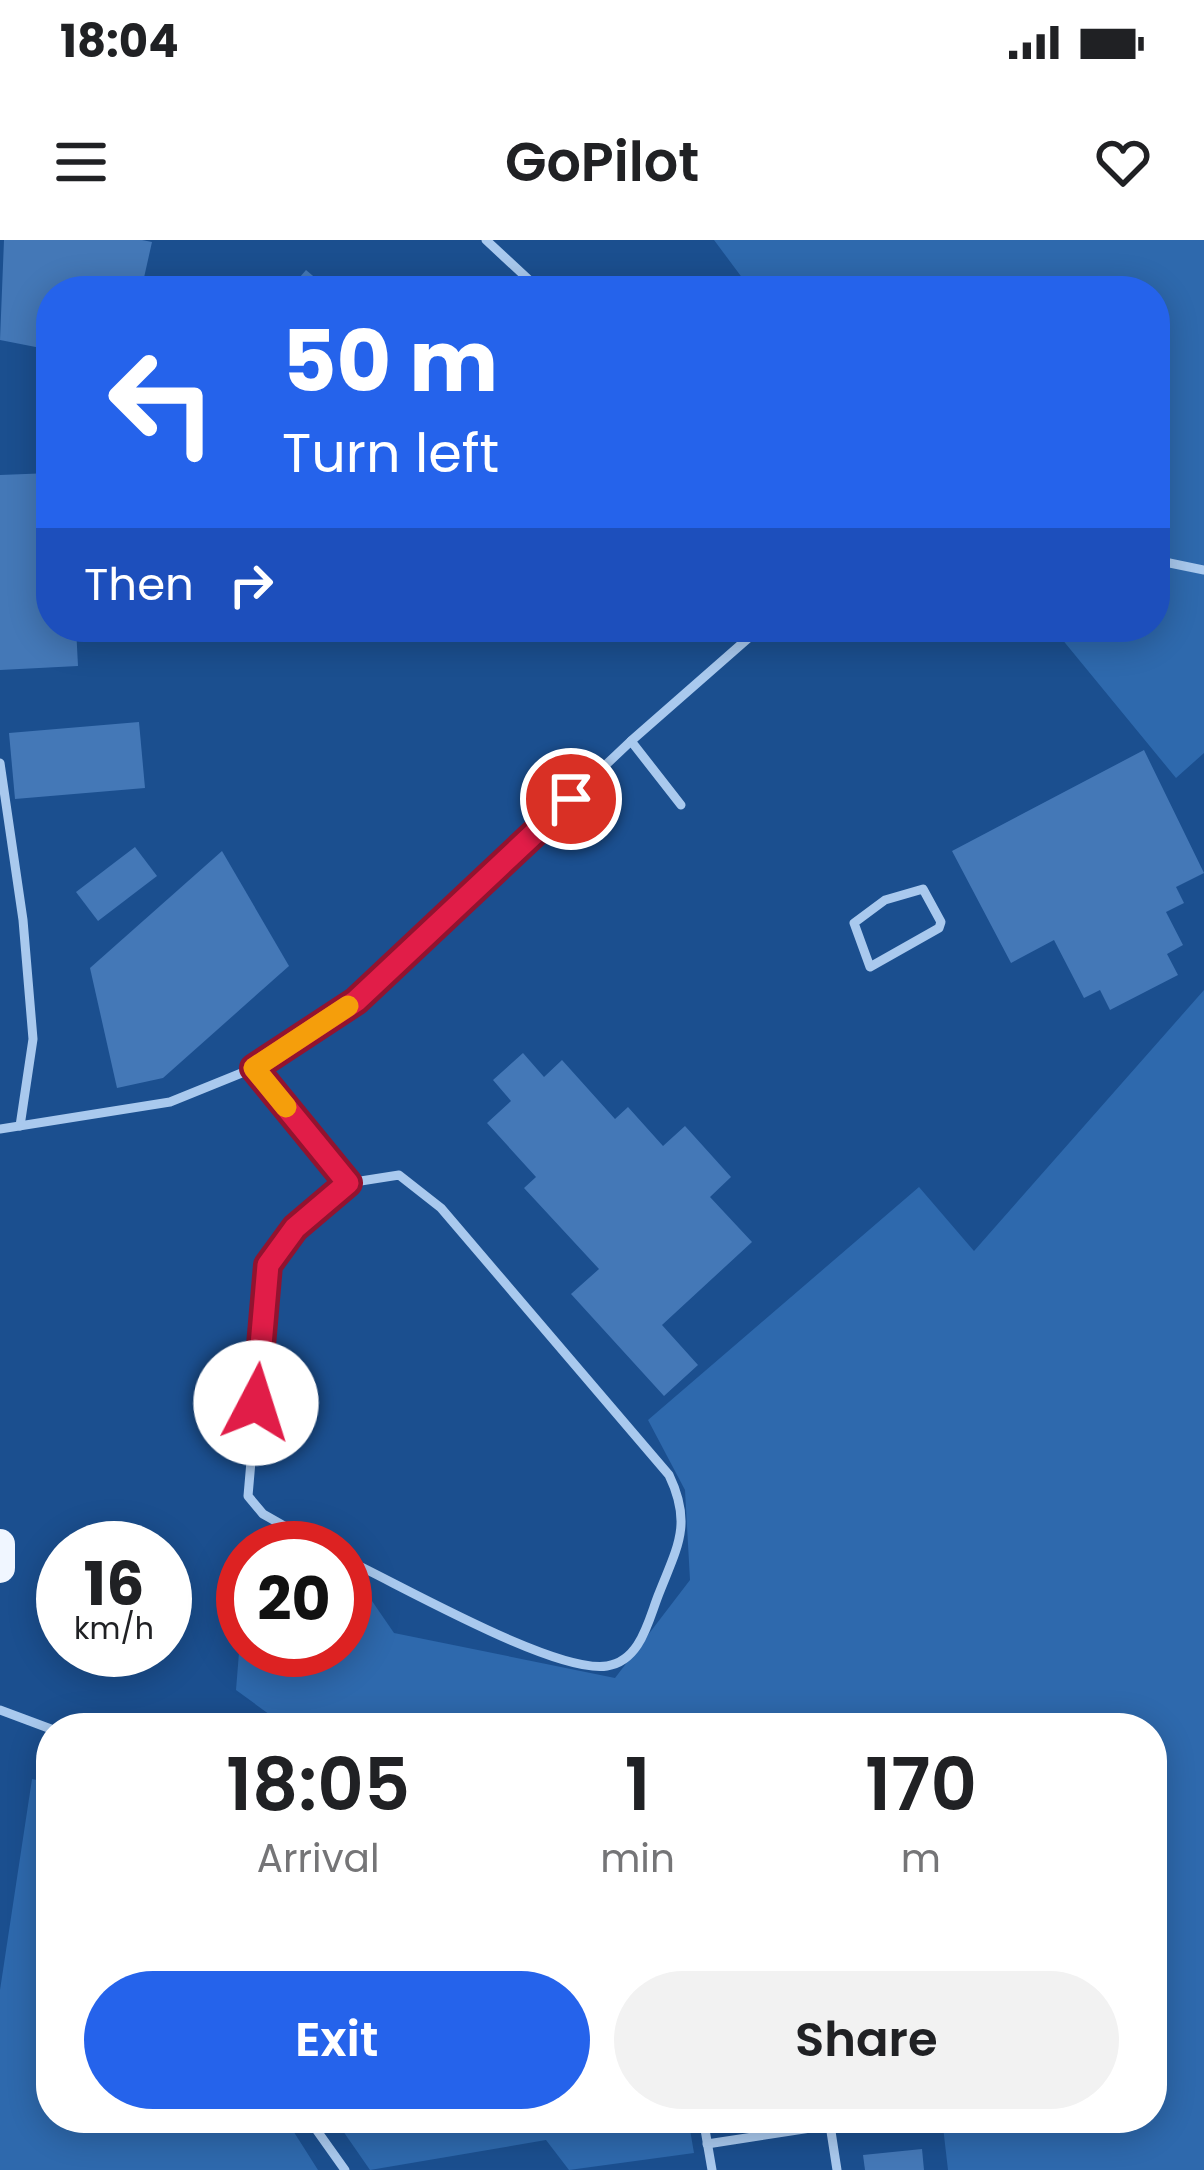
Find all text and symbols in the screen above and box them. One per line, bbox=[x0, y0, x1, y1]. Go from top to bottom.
text: 18:04 bbox=[60, 10, 179, 73]
text: GoPilot bbox=[505, 124, 699, 200]
icon: menu bbox=[48, 129, 114, 195]
icon: heart bbox=[1090, 129, 1156, 195]
text: 50 m bbox=[282, 303, 498, 420]
icon: left bbox=[84, 324, 240, 480]
text: Turn left bbox=[282, 415, 499, 491]
icon: right bbox=[218, 552, 284, 618]
text: Then bbox=[84, 553, 194, 616]
pin bbox=[520, 748, 622, 850]
icon: arrive bbox=[538, 766, 604, 832]
position arrow bbox=[193, 1340, 319, 1466]
speed limit sign: 20 bbox=[216, 1521, 372, 1677]
text: 16 bbox=[84, 1542, 144, 1626]
text: km/h bbox=[74, 1607, 154, 1650]
text: 18:05 bbox=[226, 1734, 410, 1835]
text: 1 bbox=[625, 1734, 651, 1835]
text: 170 bbox=[865, 1734, 977, 1835]
text: Arrival bbox=[257, 1831, 380, 1886]
text: min bbox=[600, 1831, 675, 1886]
text: m bbox=[901, 1831, 941, 1886]
button: Exit bbox=[84, 1971, 590, 2109]
button: Share bbox=[614, 1971, 1119, 2109]

